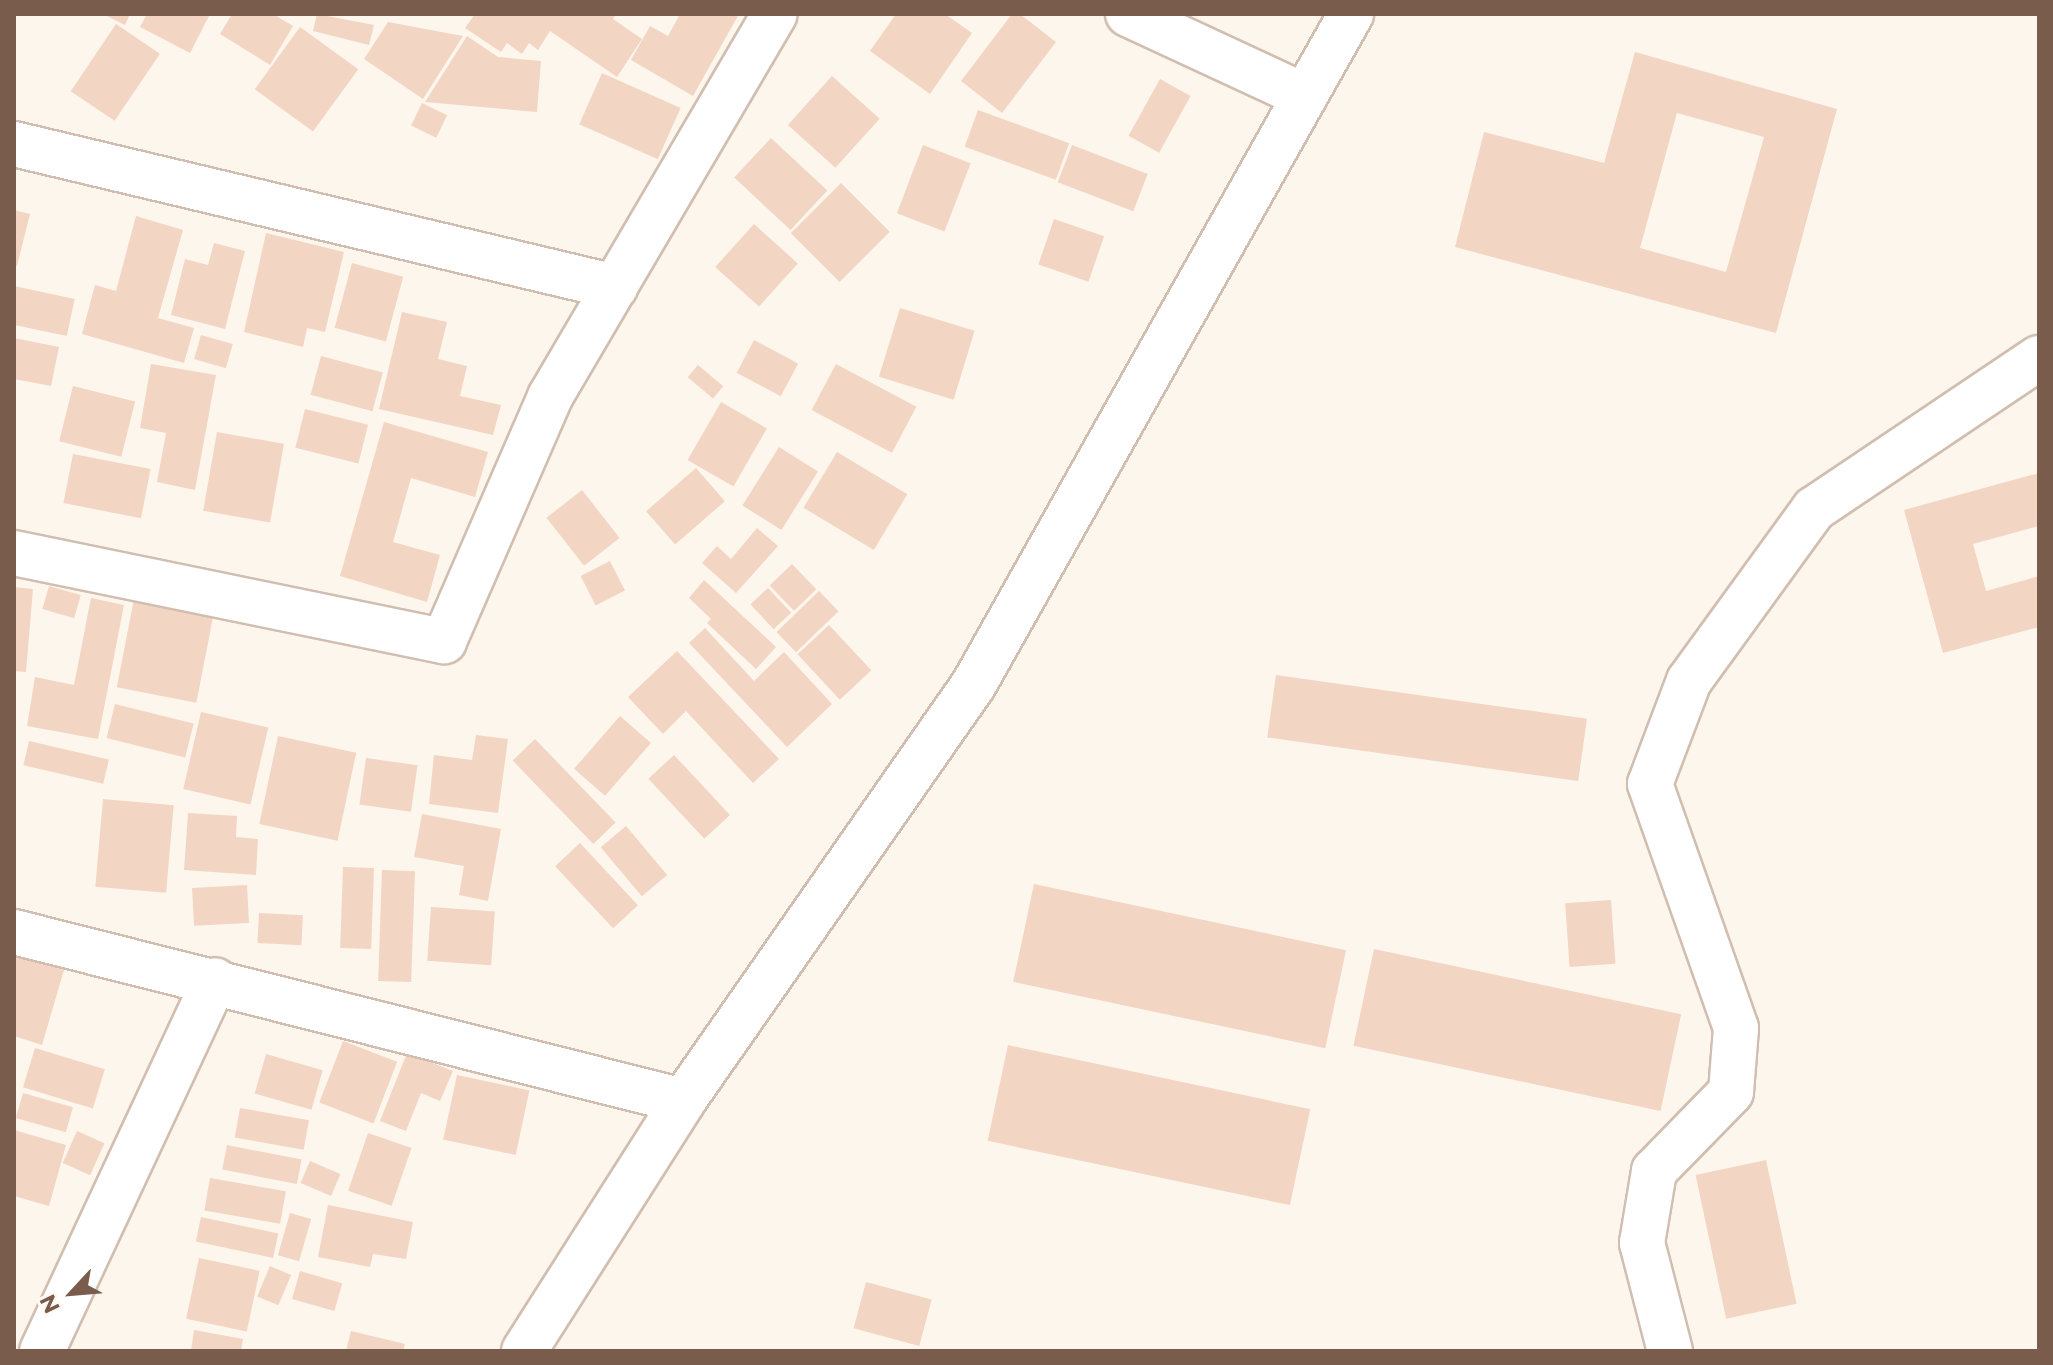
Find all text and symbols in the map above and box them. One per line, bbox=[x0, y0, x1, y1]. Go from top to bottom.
north arrow bbox=[32, 1253, 112, 1333]
text: N bbox=[34, 1290, 66, 1318]

